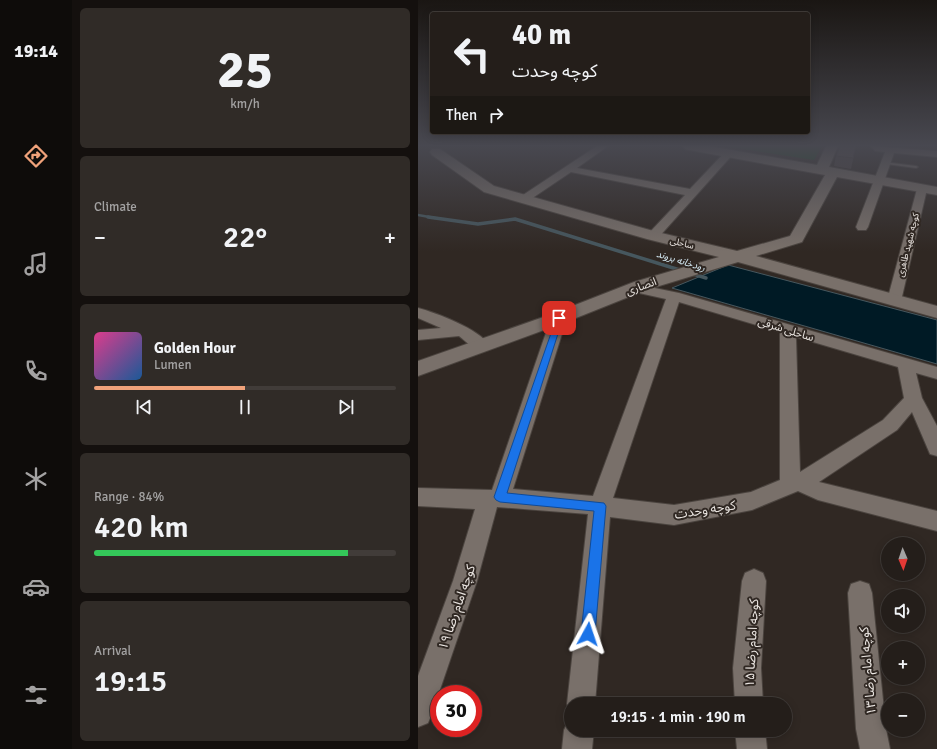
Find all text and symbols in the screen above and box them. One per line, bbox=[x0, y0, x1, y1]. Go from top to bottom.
text: 40 m bbox=[512, 18, 571, 52]
icon: left bbox=[446, 28, 498, 80]
text: 25 bbox=[217, 38, 273, 102]
text: 19:14 bbox=[14, 40, 58, 62]
text: کوچه وحدت bbox=[512, 60, 597, 82]
text: km/h bbox=[230, 96, 260, 112]
icon: right bbox=[485, 104, 507, 126]
text: Then bbox=[446, 106, 477, 124]
icon: directions bbox=[22, 142, 50, 170]
text: Climate bbox=[94, 199, 137, 215]
street label: کوچه شهید طاهری bbox=[895, 212, 922, 278]
text: 22° bbox=[223, 219, 267, 256]
text: − bbox=[94, 224, 106, 251]
text: + bbox=[384, 224, 396, 251]
street label: ساحلی bbox=[669, 235, 695, 252]
water label: رودخانه بروند bbox=[655, 248, 707, 274]
icon: music bbox=[22, 250, 50, 278]
street label: انصاری bbox=[624, 275, 658, 298]
pin bbox=[542, 301, 576, 335]
icon: arrive bbox=[548, 307, 570, 329]
street label: ساحلی شرقی bbox=[756, 315, 816, 344]
text: Golden Hour bbox=[154, 339, 236, 357]
icon: phone bbox=[22, 357, 50, 385]
text: Lumen bbox=[154, 357, 192, 373]
icon: previous bbox=[133, 396, 155, 418]
icon: pause bbox=[234, 396, 256, 418]
icon: next bbox=[335, 396, 357, 418]
icon: climate bbox=[22, 465, 50, 493]
text: Range · 84% bbox=[94, 489, 164, 505]
street label: کوچه وحدت bbox=[673, 497, 738, 524]
text: 420 km bbox=[94, 509, 189, 546]
north arrow bbox=[881, 537, 925, 581]
map controls bbox=[881, 537, 925, 737]
street label: کوچه امام رضا ۱۹ bbox=[435, 562, 480, 652]
icon: car bbox=[22, 573, 50, 601]
button: sound bbox=[881, 589, 925, 633]
street label: کوچه امام رضا ۱۵ bbox=[742, 598, 763, 688]
position arrow bbox=[567, 613, 609, 655]
street label: کوچه امام رضا ۱۳ bbox=[856, 625, 881, 716]
button: + bbox=[881, 641, 925, 685]
text: Arrival bbox=[94, 643, 131, 659]
text: 19:15 bbox=[94, 663, 167, 700]
icon: filters bbox=[22, 681, 50, 709]
speed limit sign: 30 bbox=[430, 685, 482, 737]
button: − bbox=[881, 693, 925, 737]
text: 19:15 · 1 min · 190 m bbox=[611, 708, 745, 726]

